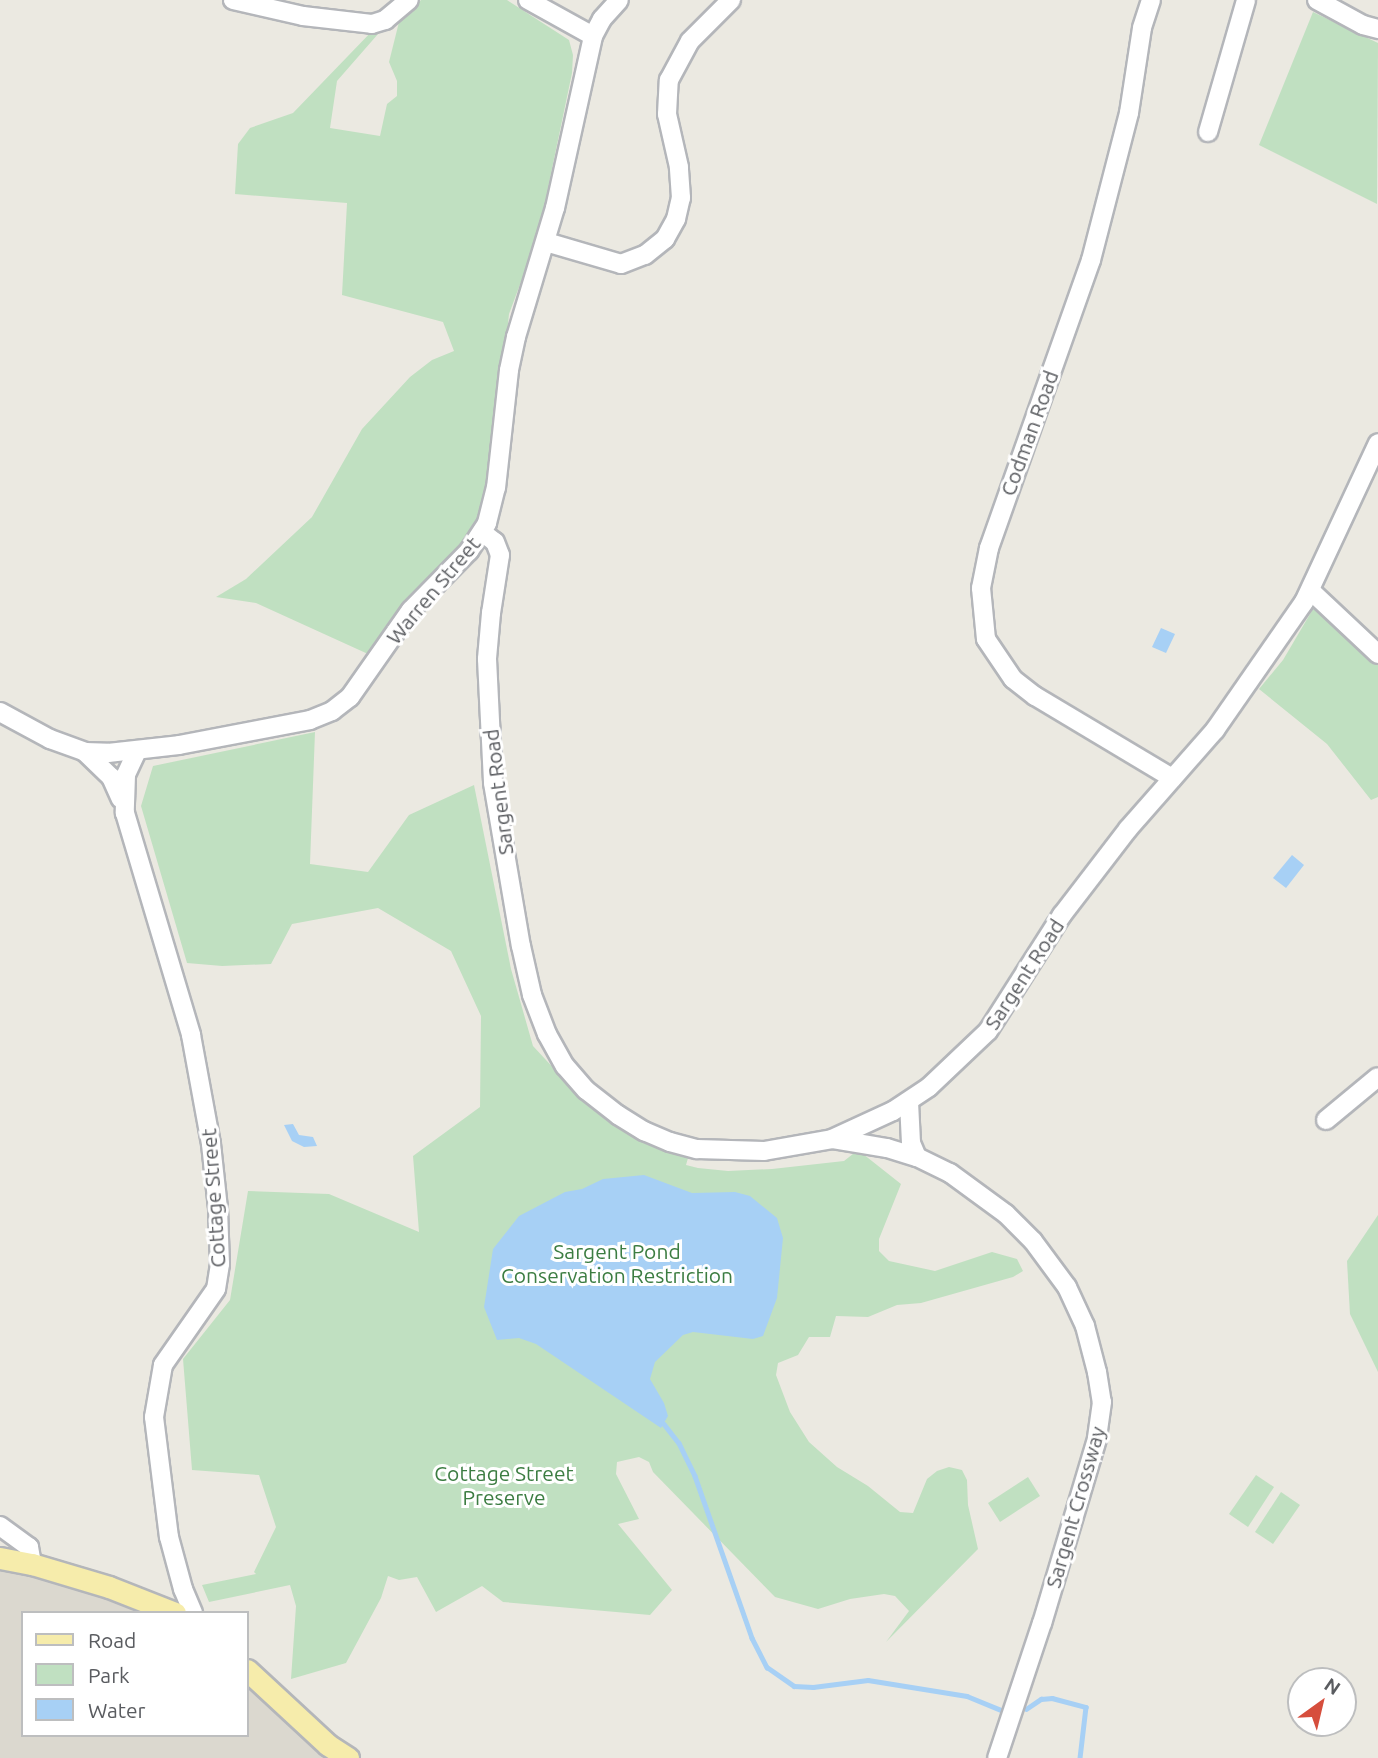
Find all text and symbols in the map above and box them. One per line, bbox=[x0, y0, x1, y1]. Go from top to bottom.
street label: Codman Road bbox=[995, 367, 1063, 499]
street label: Warren Street bbox=[381, 531, 485, 649]
street label: Sargent Road bbox=[478, 727, 518, 857]
street label: Sargent Road bbox=[979, 914, 1069, 1034]
street label: Cottage Street bbox=[196, 1128, 230, 1268]
park label: Sargent Pond Conservation Restriction bbox=[501, 1238, 733, 1288]
street label: Sargent Crossway bbox=[1040, 1423, 1110, 1591]
park label: Cottage Street Preserve bbox=[434, 1460, 574, 1510]
legend bbox=[21, 1611, 248, 1737]
text: Road bbox=[88, 1628, 136, 1652]
text: Park bbox=[88, 1663, 130, 1687]
north arrow bbox=[1287, 1667, 1357, 1737]
text: N bbox=[1321, 1673, 1345, 1699]
text: Water bbox=[88, 1698, 146, 1722]

